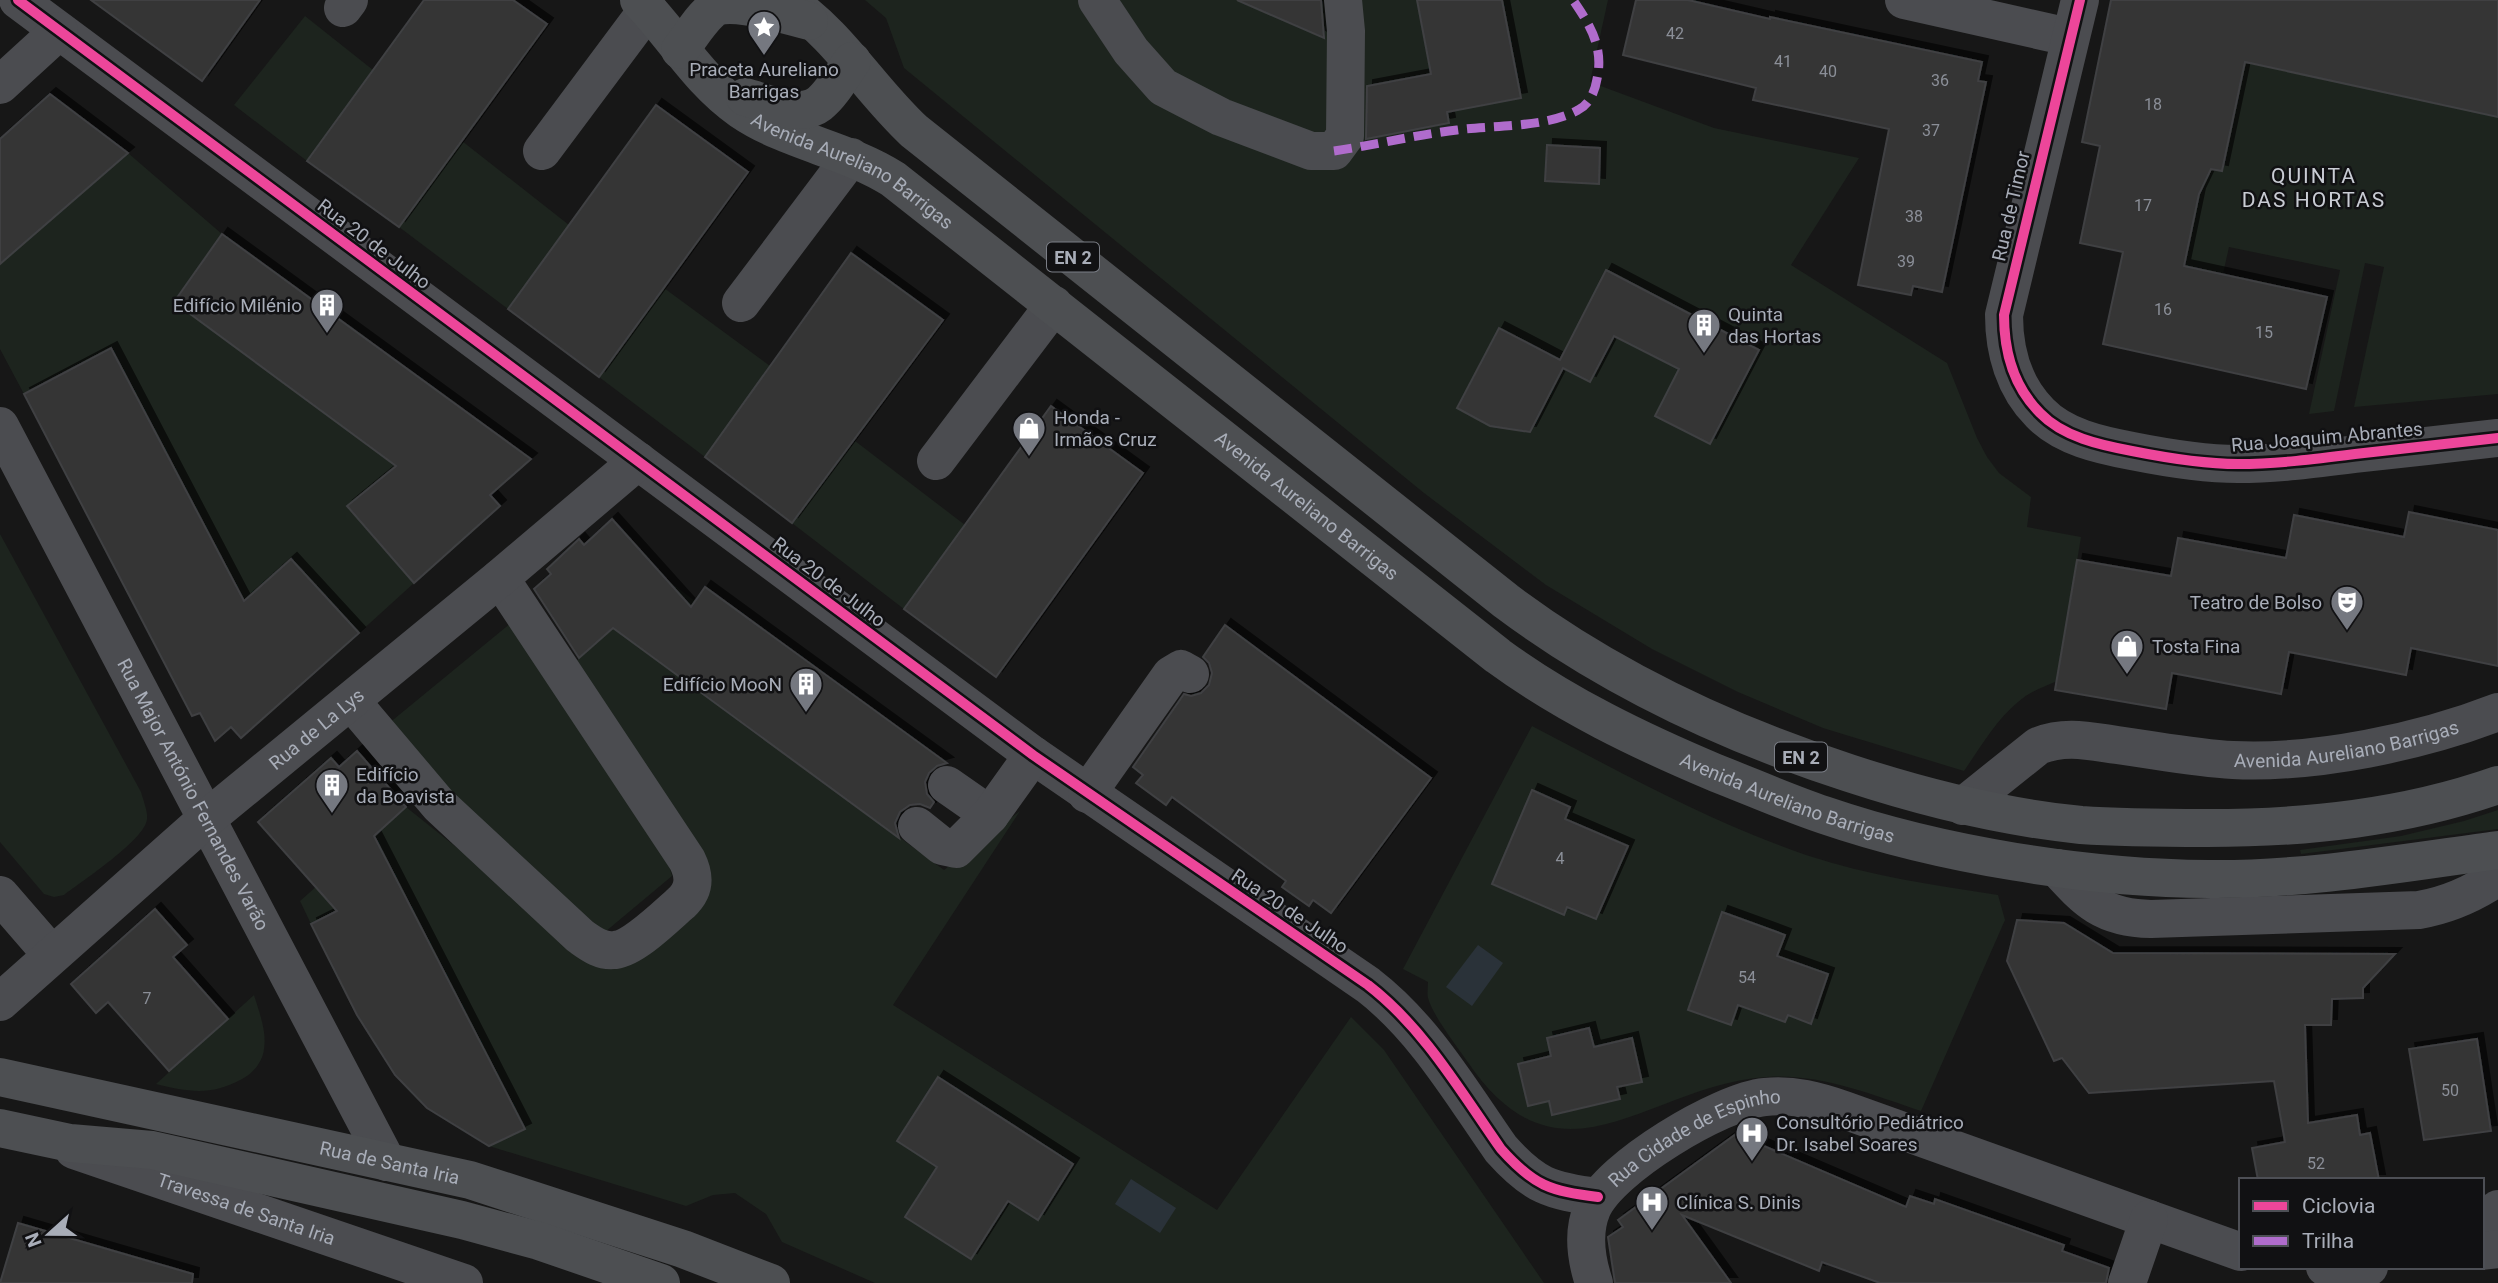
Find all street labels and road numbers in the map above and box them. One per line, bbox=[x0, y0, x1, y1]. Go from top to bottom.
street label: Avenida Aureliano Barrigas bbox=[747, 107, 958, 234]
street label: Rua de Timor bbox=[1987, 148, 2035, 263]
street label: Rua 20 de Julho bbox=[313, 194, 435, 294]
road number: EN 2 bbox=[1047, 243, 1099, 272]
street label: Rua Joaquim Abrantes bbox=[2230, 417, 2424, 457]
street label: Avenida Aureliano Barrigas bbox=[1211, 426, 1403, 585]
street label: Rua 20 de Julho bbox=[768, 532, 890, 632]
street label: Rua Major António Fernandes Varão bbox=[113, 654, 275, 934]
street label: Rua de La Lys bbox=[264, 683, 368, 774]
street label: Avenida Aureliano Barrigas bbox=[2234, 715, 2461, 772]
road number: EN 2 bbox=[1775, 742, 1827, 772]
street label: Avenida Aureliano Barrigas bbox=[1677, 748, 1897, 847]
street label: Rua 20 de Julho bbox=[1227, 864, 1353, 958]
street label: Rua Cidade de Espinho bbox=[1603, 1085, 1781, 1192]
street label: Rua de Santa Iria bbox=[318, 1136, 462, 1189]
street label: Travessa de Santa Iria bbox=[154, 1168, 338, 1250]

